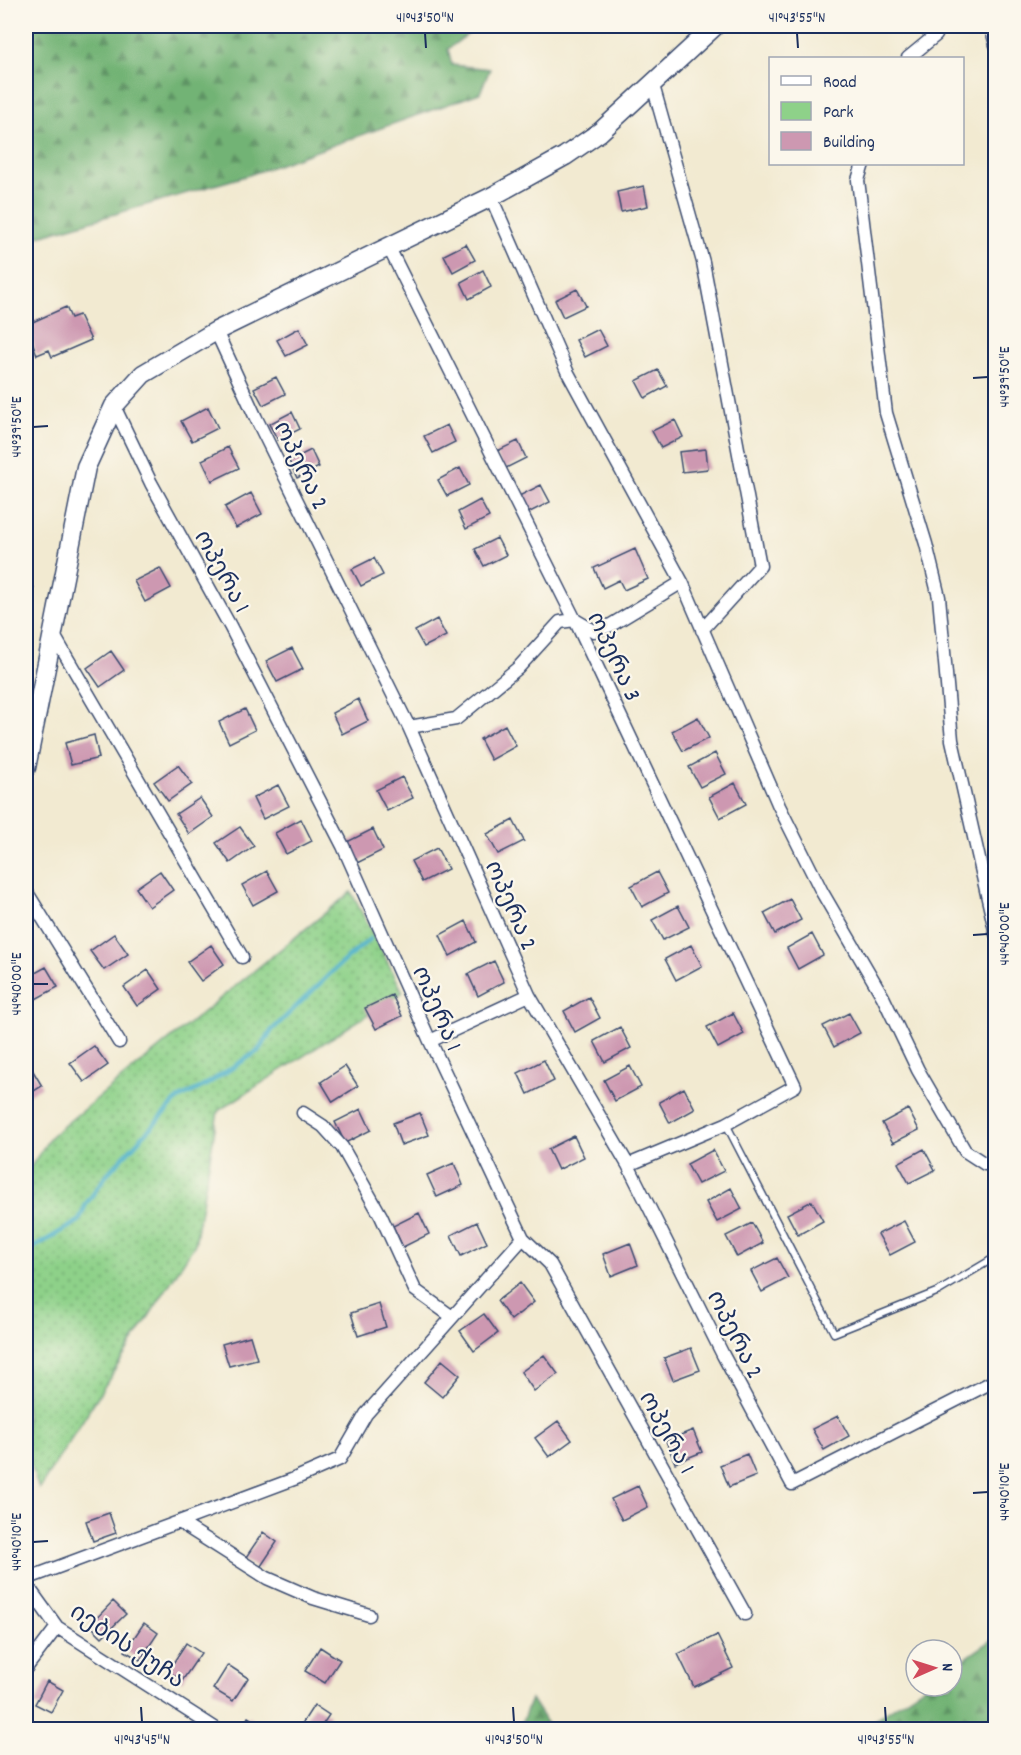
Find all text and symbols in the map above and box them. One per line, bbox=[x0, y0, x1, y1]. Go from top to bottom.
text: 41°43'50"N bbox=[396, 8, 454, 30]
text: 41°43'55"N bbox=[769, 8, 825, 30]
legend bbox=[769, 57, 964, 165]
text: Road bbox=[823, 71, 857, 96]
text: Park bbox=[823, 101, 854, 126]
text: Building bbox=[823, 131, 875, 156]
text: 44°39'50"E bbox=[995, 346, 1017, 408]
text: 44°39'50"E bbox=[7, 396, 29, 458]
street label: ოპერა 2 bbox=[263, 416, 335, 517]
street label: ოპერა 1 bbox=[184, 525, 257, 620]
street label: ოპერა 3 bbox=[577, 607, 648, 708]
street label: ოპერა 2 bbox=[474, 856, 544, 957]
text: 44°40'00"E bbox=[995, 902, 1017, 966]
text: 44°40'00"E bbox=[7, 952, 29, 1016]
street label: ოპერა 1 bbox=[401, 961, 469, 1057]
street label: ოპერა 2 bbox=[697, 1285, 770, 1385]
street label: ოპერა 1 bbox=[629, 1386, 702, 1481]
text: 44°40'10"E bbox=[995, 1463, 1017, 1521]
text: 44°40'10"E bbox=[7, 1513, 29, 1571]
street label: იების ქუჩა bbox=[62, 1596, 191, 1699]
north arrow bbox=[904, 1638, 964, 1698]
text: N bbox=[935, 1663, 958, 1672]
text: 41°43'45"N bbox=[114, 1730, 170, 1752]
text: 41°43'50"N bbox=[485, 1730, 543, 1752]
text: 41°43'55"N bbox=[858, 1730, 914, 1752]

